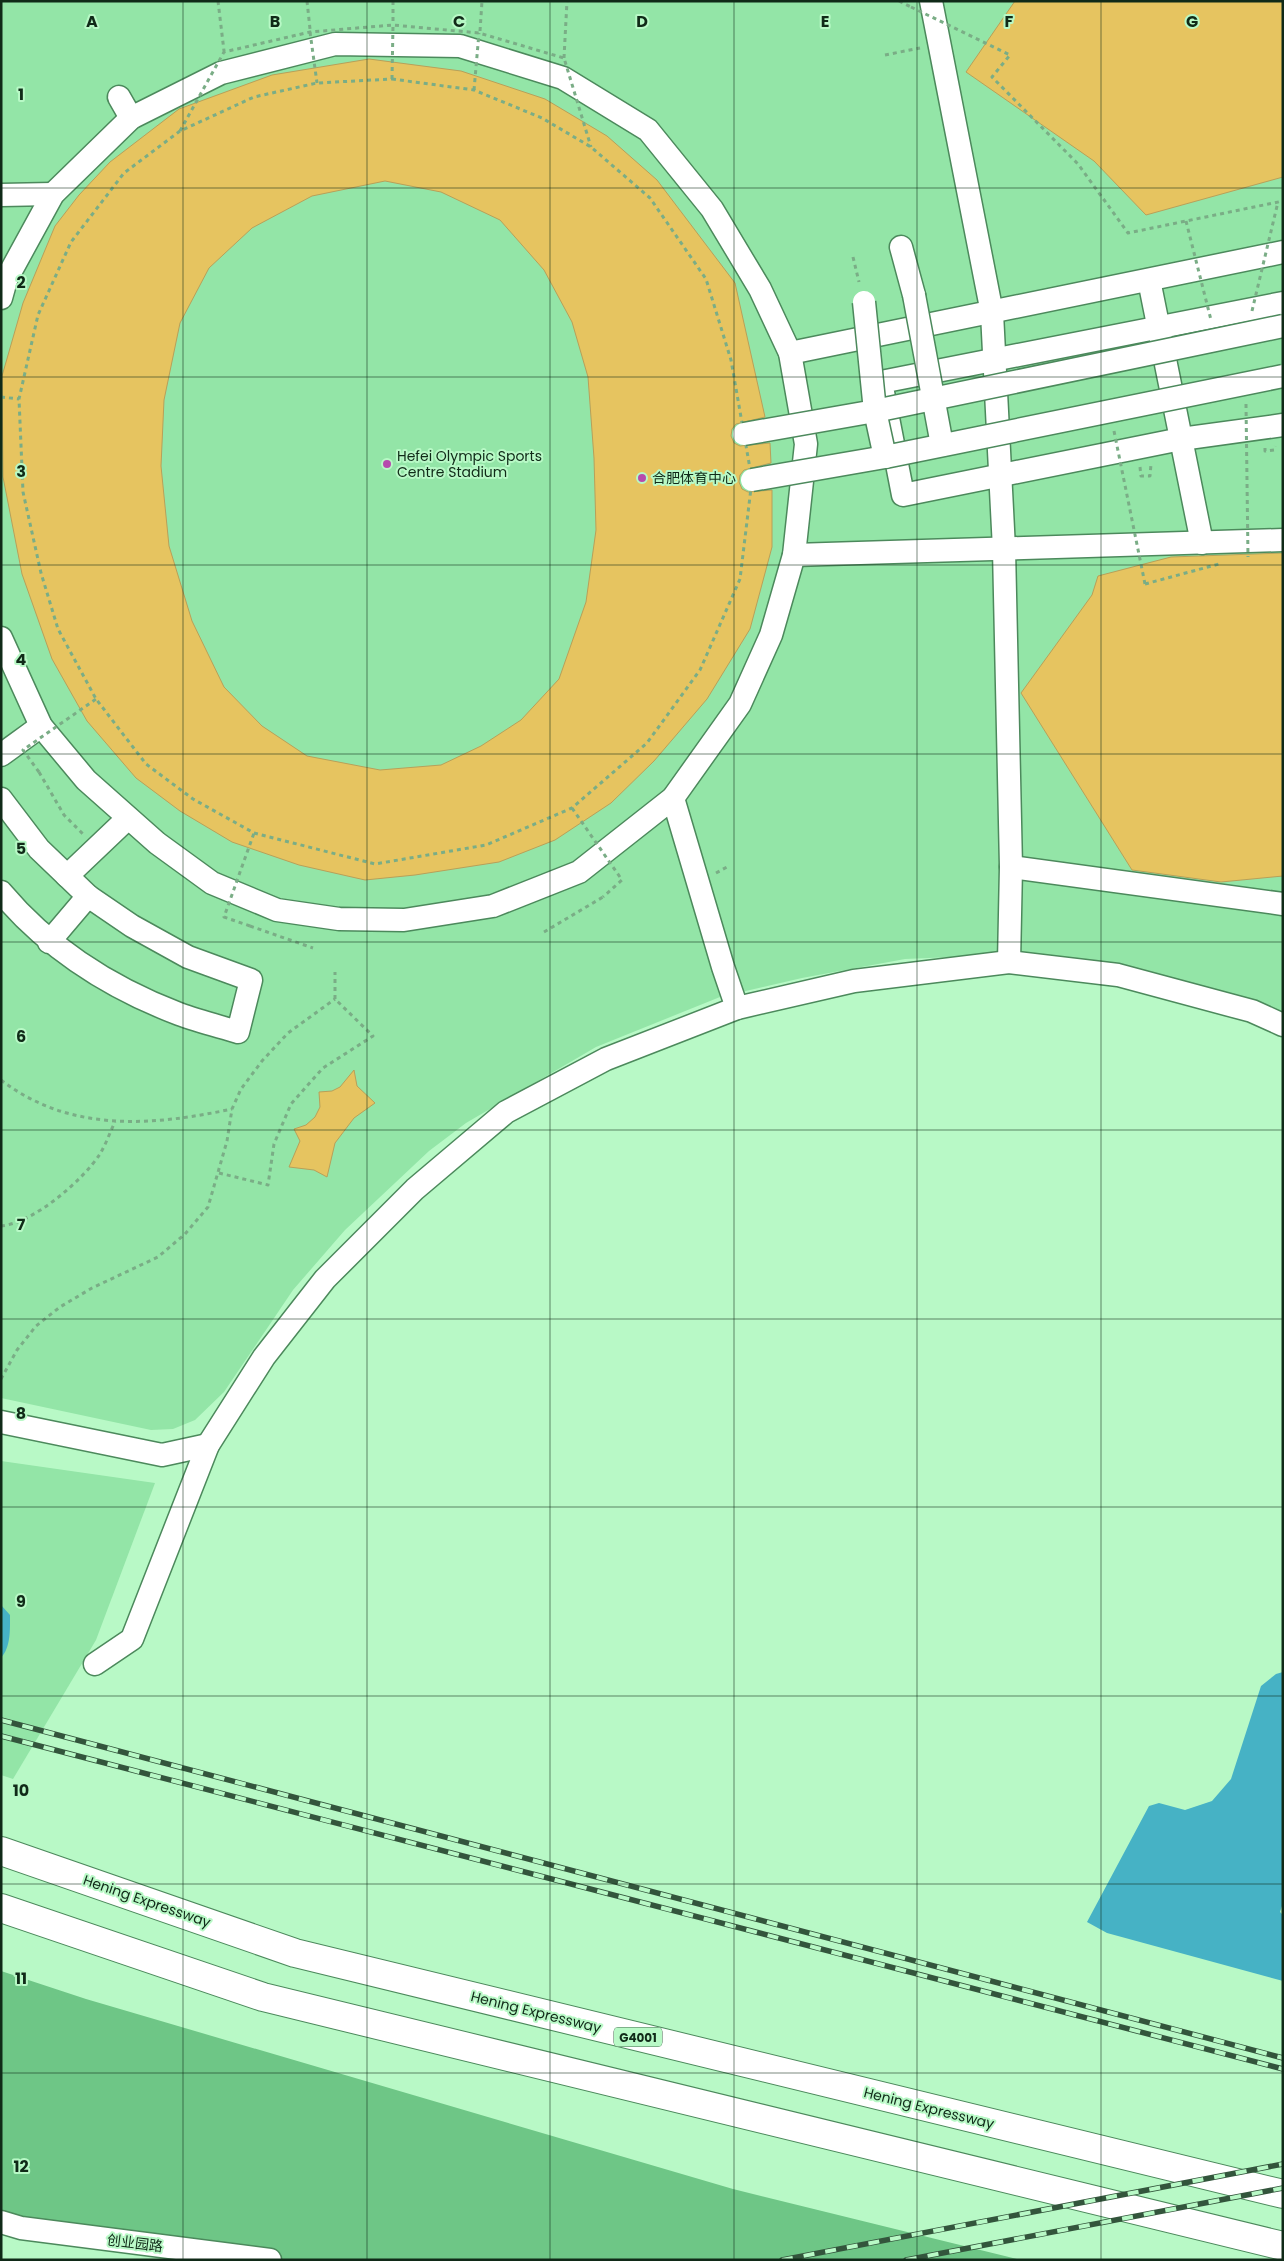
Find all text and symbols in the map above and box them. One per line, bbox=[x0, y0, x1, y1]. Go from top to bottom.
text: A bbox=[86, 10, 98, 33]
text: B bbox=[270, 10, 280, 33]
text: C bbox=[453, 10, 465, 33]
text: D bbox=[636, 10, 648, 33]
text: E bbox=[821, 10, 829, 33]
text: F bbox=[1005, 10, 1014, 33]
text: G bbox=[1186, 10, 1198, 33]
text: 1 bbox=[18, 83, 24, 106]
text: 2 bbox=[16, 271, 26, 294]
place label: Hefei Olympic Sports Centre Stadium bbox=[397, 446, 542, 482]
marker: Hefei Olympic Sports Centre Stadium bbox=[381, 458, 393, 470]
text: 3 bbox=[16, 460, 26, 483]
place label: 合肥体育中心 bbox=[652, 468, 736, 488]
marker: 合肥体育中心 bbox=[636, 472, 648, 484]
text: 4 bbox=[16, 648, 27, 671]
text: 5 bbox=[16, 837, 26, 860]
text: 6 bbox=[16, 1025, 26, 1048]
text: 7 bbox=[17, 1213, 26, 1236]
text: 8 bbox=[16, 1402, 26, 1425]
text: 9 bbox=[16, 1590, 26, 1613]
text: 10 bbox=[13, 1779, 29, 1802]
street label: Hening Expressway bbox=[81, 1870, 214, 1932]
text: 11 bbox=[15, 1967, 27, 1990]
street label: Hening Expressway bbox=[469, 1986, 603, 2038]
road number: G4001 bbox=[614, 2028, 662, 2046]
street label: Hening Expressway bbox=[862, 2082, 996, 2134]
text: 12 bbox=[13, 2155, 29, 2178]
street label: 创业园路 bbox=[106, 2230, 164, 2256]

